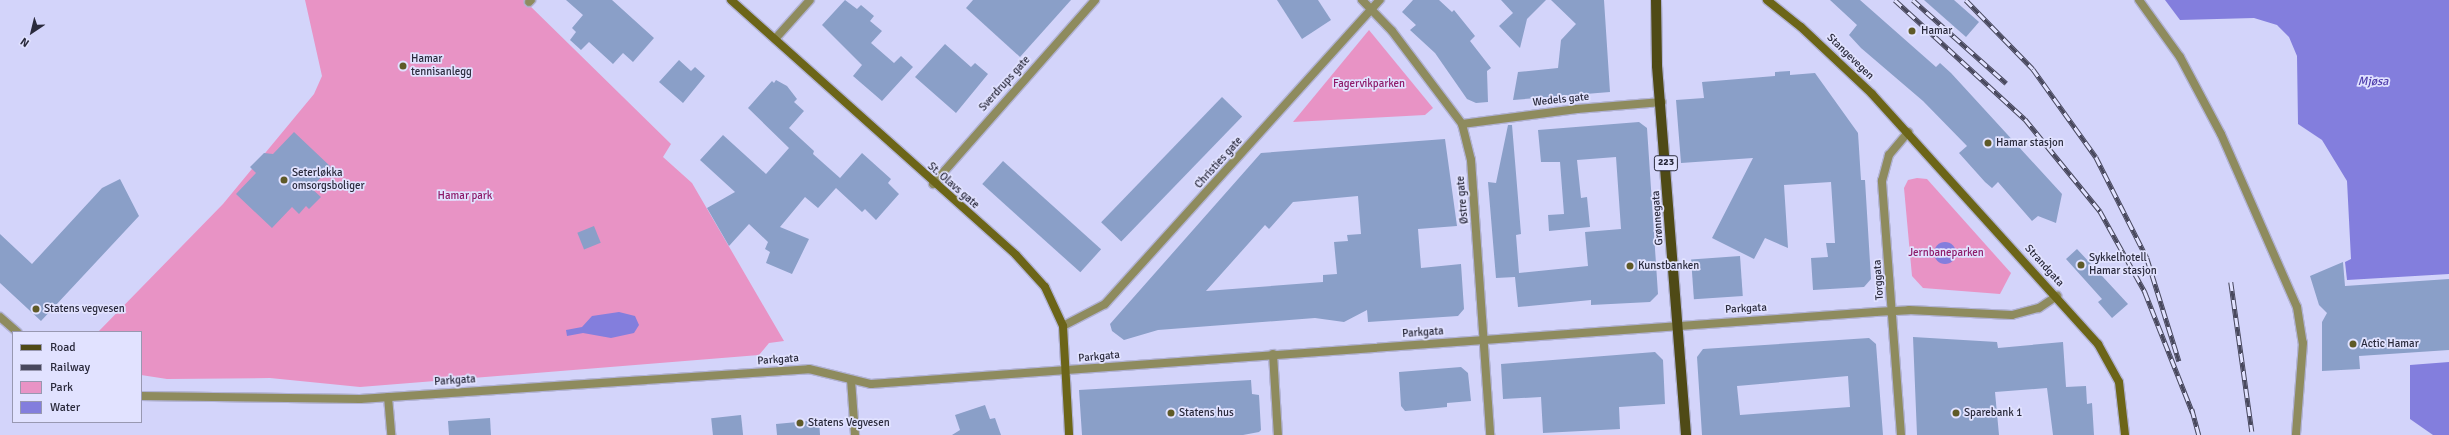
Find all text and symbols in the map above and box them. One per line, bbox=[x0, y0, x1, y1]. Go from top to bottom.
north arrow bbox=[12, 12, 52, 52]
place label: Hamar bbox=[1921, 24, 1952, 38]
marker: Hamar bbox=[1906, 25, 1918, 37]
street label: Stangevegen bbox=[1824, 31, 1876, 83]
text: N bbox=[18, 35, 32, 50]
place label: Hamar tennisanlegg bbox=[411, 53, 472, 79]
street label: Sverdrups gate bbox=[977, 54, 1033, 114]
marker: Hamar tennisanlegg bbox=[398, 61, 408, 71]
water label: Mjøsa bbox=[2358, 75, 2388, 89]
park label: Fagervikparken bbox=[1333, 77, 1405, 91]
street label: Wedels gate bbox=[1532, 90, 1590, 110]
street label: Christies gate bbox=[1192, 134, 1246, 192]
place label: Hamar stasjon bbox=[1996, 136, 2064, 150]
marker: Hamar stasjon bbox=[1983, 138, 1993, 148]
road number: 223 bbox=[1653, 155, 1679, 171]
street label: St. Olavs gate bbox=[925, 160, 981, 212]
place label: Seterløkka omsorgsboliger bbox=[292, 167, 365, 193]
marker: Seterløkka omsorgsboliger bbox=[279, 175, 289, 185]
street label: Østre gate bbox=[1454, 175, 1472, 225]
park label: Hamar park bbox=[438, 189, 492, 203]
street label: Grønnegata bbox=[1650, 190, 1666, 246]
street label: Strandgata bbox=[2022, 242, 2066, 290]
park label: Jernbaneparken bbox=[1908, 246, 1984, 260]
place label: Sykkelhotell Hamar stasjon bbox=[2089, 252, 2157, 278]
place label: Kunstbanken bbox=[1638, 259, 1699, 273]
street label: Torggata bbox=[1871, 259, 1887, 301]
marker: Sykkelhotell Hamar stasjon bbox=[2076, 260, 2086, 270]
marker: Kunstbanken bbox=[1625, 261, 1635, 271]
street label: Parkgata bbox=[1725, 301, 1767, 317]
place label: Statens vegvesen bbox=[44, 302, 125, 316]
marker: Statens vegvesen bbox=[31, 304, 41, 314]
street label: Parkgata bbox=[1402, 325, 1444, 341]
legend bbox=[12, 331, 142, 423]
place label: Actic Hamar bbox=[2361, 337, 2419, 351]
marker: Actic Hamar bbox=[2348, 339, 2358, 349]
text: Road bbox=[50, 340, 76, 355]
street label: Parkgata bbox=[1078, 349, 1120, 365]
street label: Parkgata bbox=[757, 352, 799, 368]
text: Railway bbox=[50, 360, 90, 375]
street label: Parkgata bbox=[434, 373, 476, 389]
text: Park bbox=[50, 380, 73, 395]
text: Water bbox=[50, 400, 80, 415]
place label: Statens hus bbox=[1179, 406, 1234, 420]
place label: Sparebank 1 bbox=[1964, 406, 2022, 420]
marker: Statens hus bbox=[1166, 408, 1176, 418]
marker: Sparebank 1 bbox=[1951, 408, 1961, 418]
place label: Statens Vegvesen bbox=[808, 416, 890, 430]
marker: Statens Vegvesen bbox=[795, 418, 805, 428]

